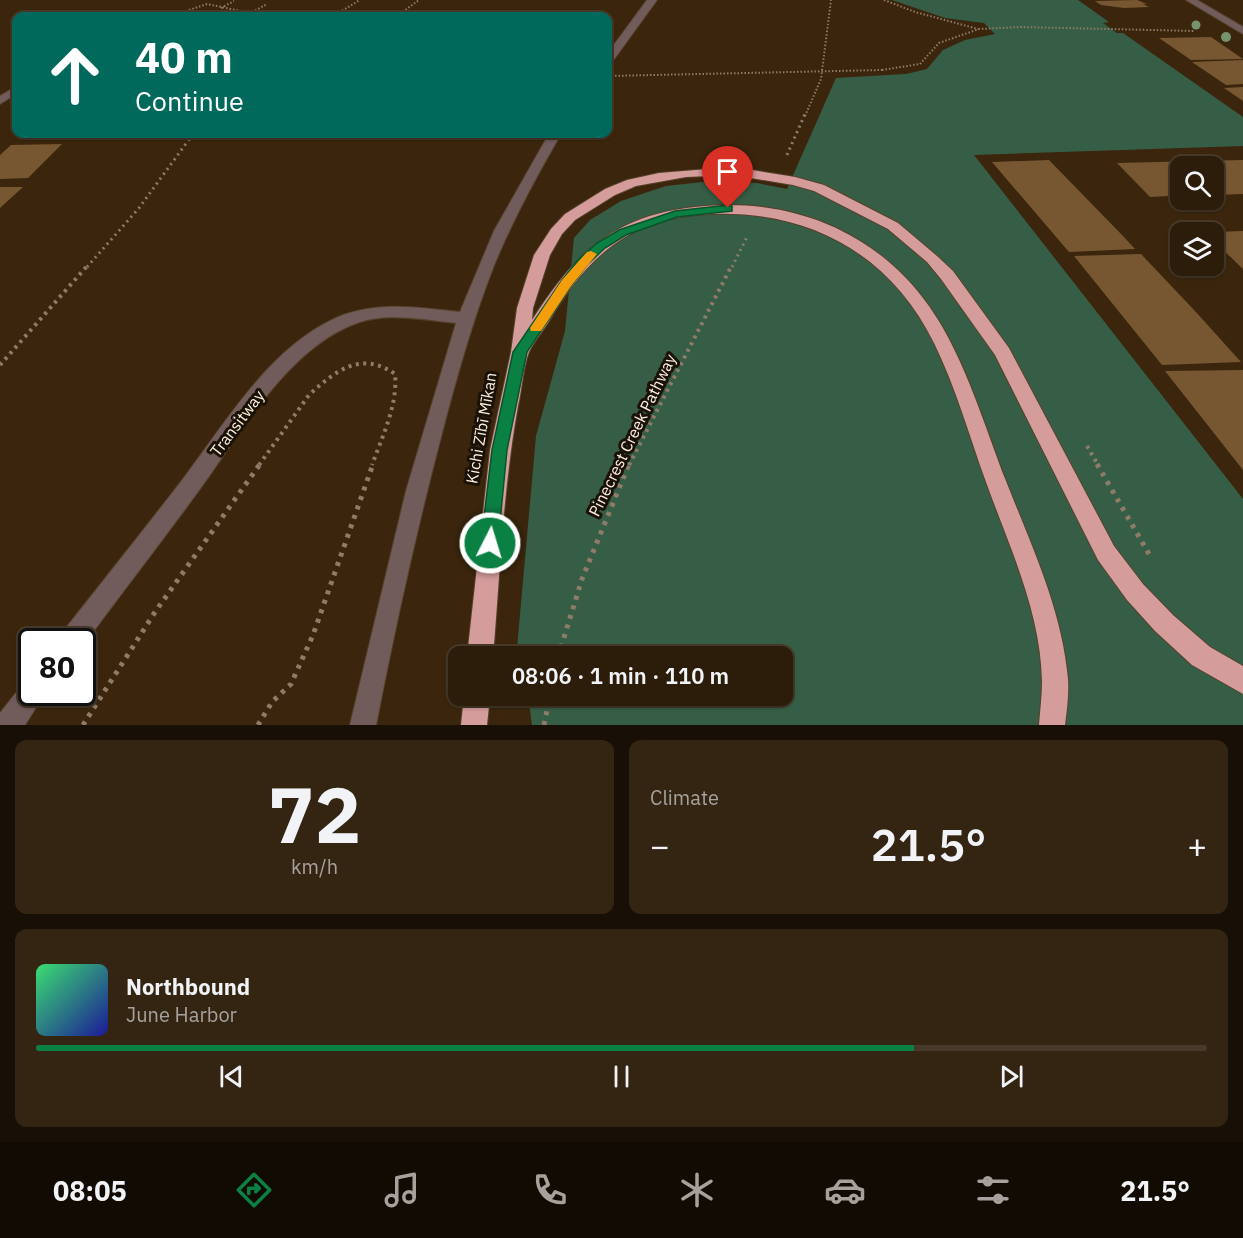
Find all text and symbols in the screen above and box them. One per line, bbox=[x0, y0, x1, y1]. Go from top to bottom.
text: 40 m bbox=[135, 30, 233, 85]
icon: ahead bbox=[36, 36, 114, 114]
text: Continue bbox=[135, 83, 244, 118]
pin bbox=[702, 146, 753, 208]
icon: arrive bbox=[711, 155, 744, 188]
map controls bbox=[1170, 156, 1224, 276]
button: search bbox=[1170, 156, 1224, 210]
button: layers bbox=[1170, 222, 1224, 276]
street label: Pinecrest Creek Pathway bbox=[584, 351, 680, 519]
street label: Kichi Zībī Mīkan bbox=[461, 371, 501, 485]
street label: Transitway bbox=[206, 386, 268, 460]
position arrow bbox=[458, 511, 522, 575]
speed limit sign: 80 bbox=[18, 628, 96, 706]
text: 08:06 · 1 min · 110 m bbox=[512, 661, 729, 690]
text: 72 bbox=[268, 763, 361, 864]
text: Climate bbox=[650, 784, 719, 811]
text: 21.5° bbox=[871, 815, 986, 873]
text: − bbox=[650, 824, 670, 867]
text: + bbox=[1187, 824, 1207, 867]
text: km/h bbox=[291, 853, 338, 880]
text: Northbound bbox=[126, 972, 250, 1001]
text: June Harbor bbox=[126, 1001, 237, 1028]
icon: previous bbox=[215, 1060, 248, 1093]
icon: pause bbox=[605, 1060, 638, 1093]
icon: next bbox=[995, 1060, 1028, 1093]
icon: directions bbox=[233, 1169, 275, 1211]
icon: music bbox=[381, 1169, 423, 1211]
icon: phone bbox=[529, 1169, 571, 1211]
icon: climate bbox=[676, 1169, 718, 1211]
icon: car bbox=[824, 1169, 866, 1211]
icon: filters bbox=[972, 1169, 1014, 1211]
text: 08:05 bbox=[53, 1173, 127, 1208]
text: 21.5° bbox=[1120, 1173, 1190, 1208]

